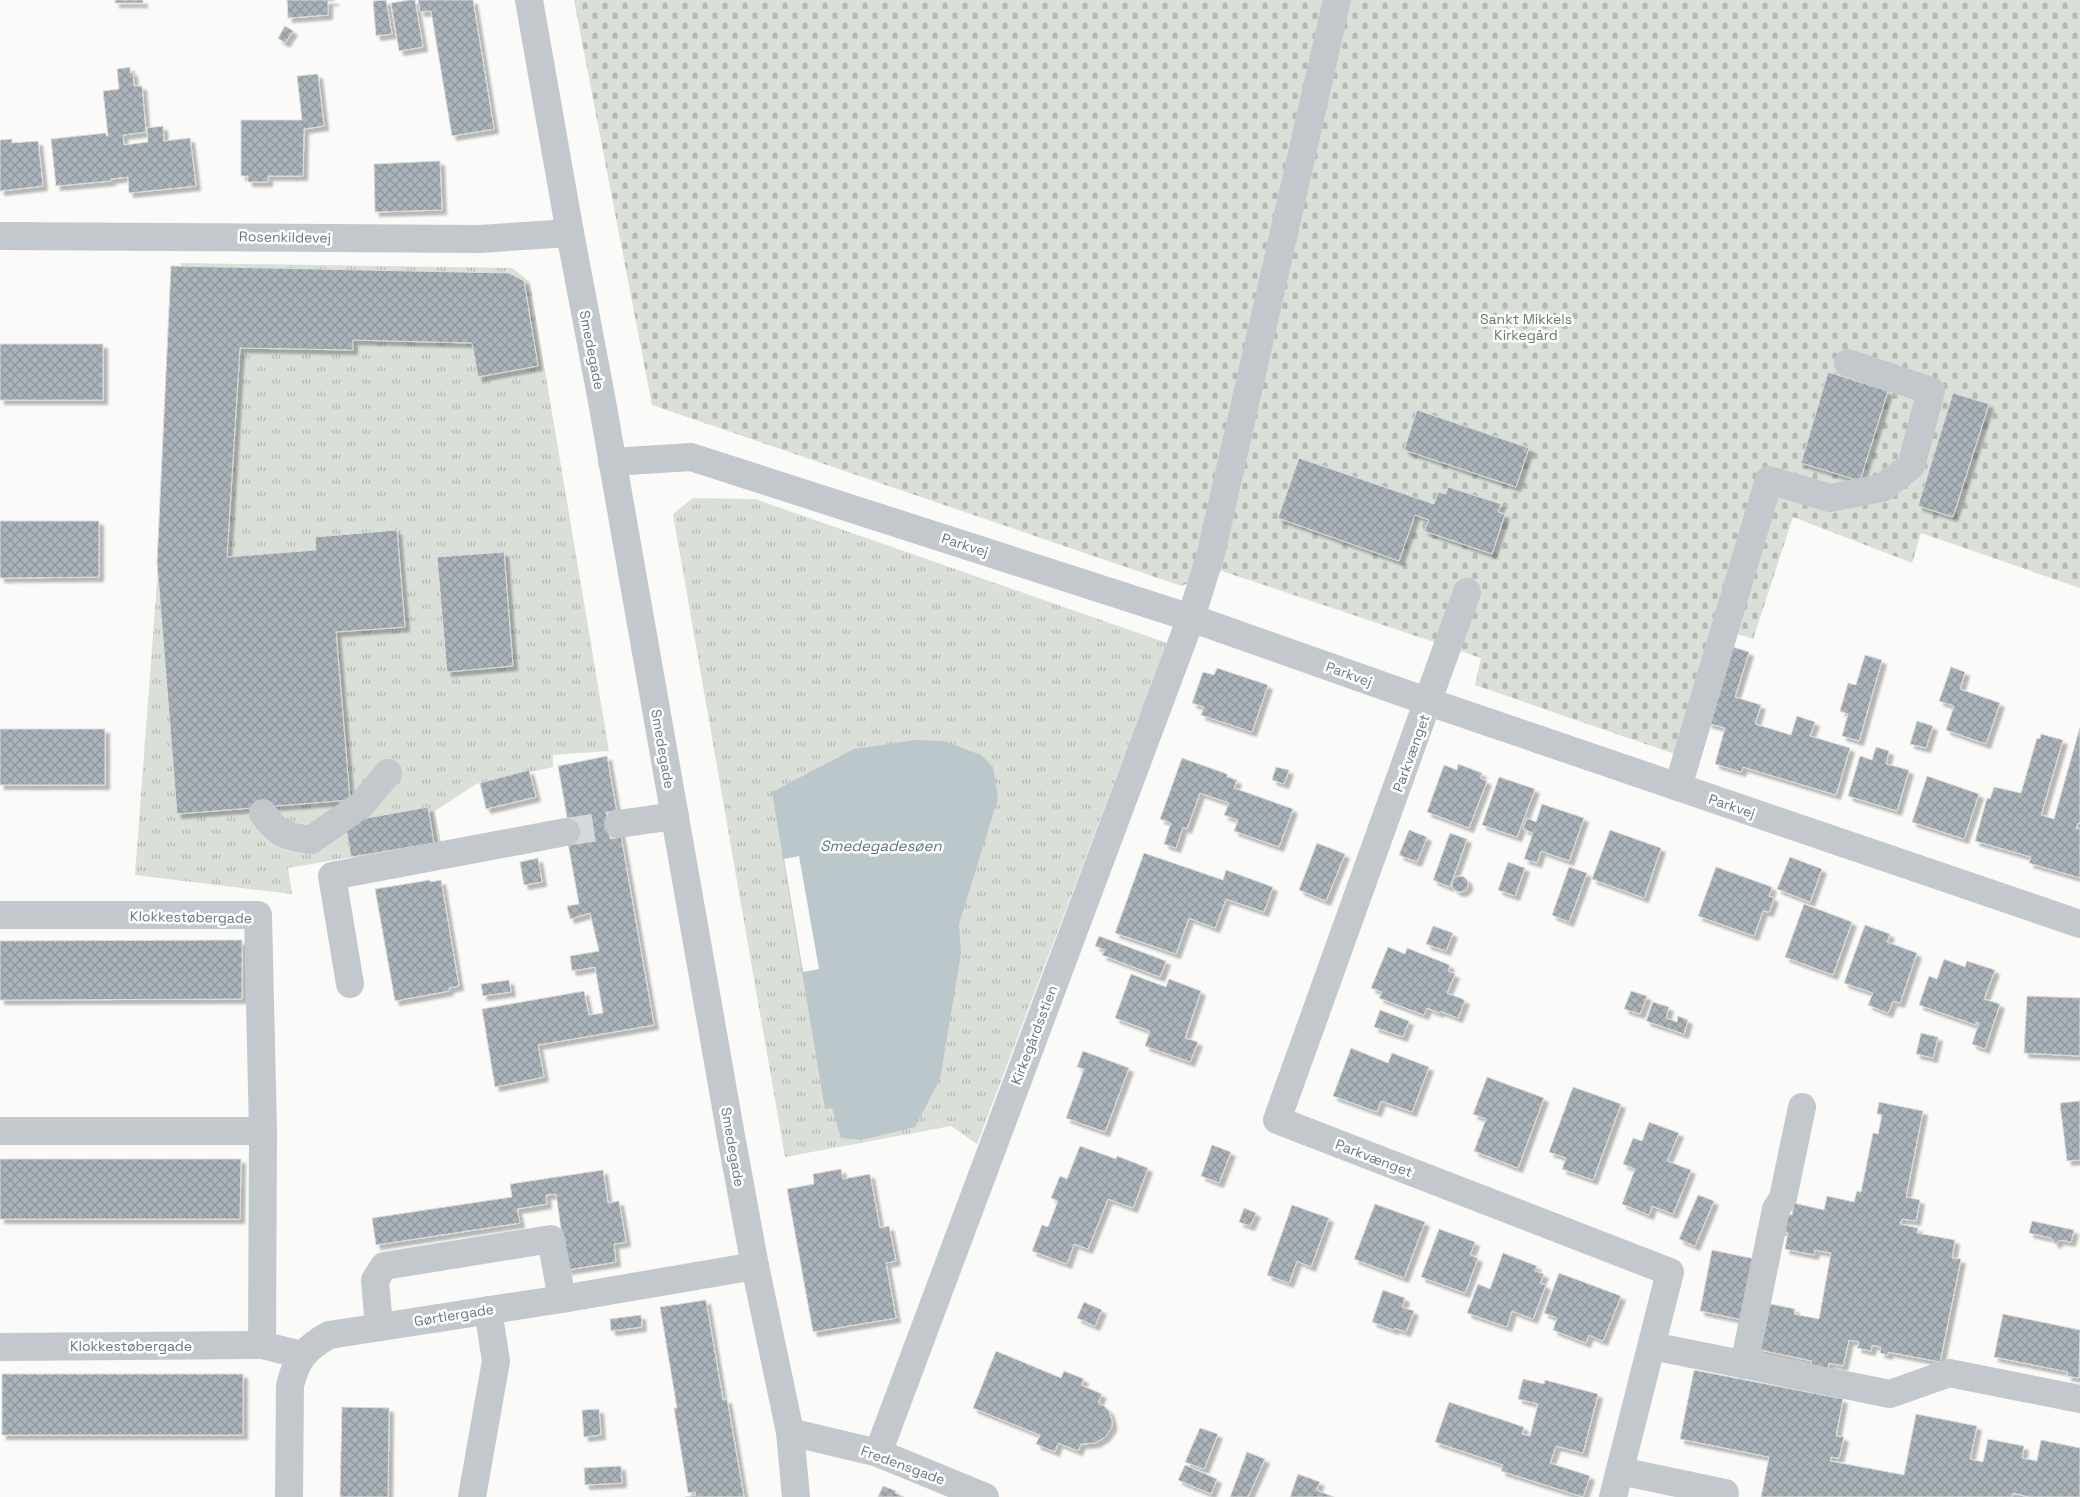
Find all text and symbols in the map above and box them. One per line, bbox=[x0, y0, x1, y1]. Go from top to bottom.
street label: Rosenkildevej bbox=[239, 227, 331, 247]
street label: Smedegade bbox=[575, 309, 609, 391]
park label: Sankt Mikkels Kirkegård bbox=[1480, 310, 1572, 344]
street label: Parkvej bbox=[939, 529, 991, 561]
street label: Parkvej bbox=[1323, 657, 1375, 691]
street label: Smedegade bbox=[647, 708, 679, 790]
street label: Parkvænget bbox=[1389, 712, 1433, 794]
street label: Parkvej bbox=[1706, 790, 1758, 822]
water label: Smedegadesøen bbox=[820, 836, 942, 855]
street label: Klokkestøbergade bbox=[130, 907, 252, 927]
street label: Kirkegårdsstien bbox=[1007, 983, 1061, 1087]
street label: Smedegade bbox=[717, 1106, 749, 1188]
street label: Parkvænget bbox=[1333, 1135, 1415, 1181]
street label: Gørtlergade bbox=[413, 1300, 495, 1330]
street label: Klokkestøbergade bbox=[70, 1337, 192, 1355]
street label: Fredensgade bbox=[858, 1441, 948, 1489]

